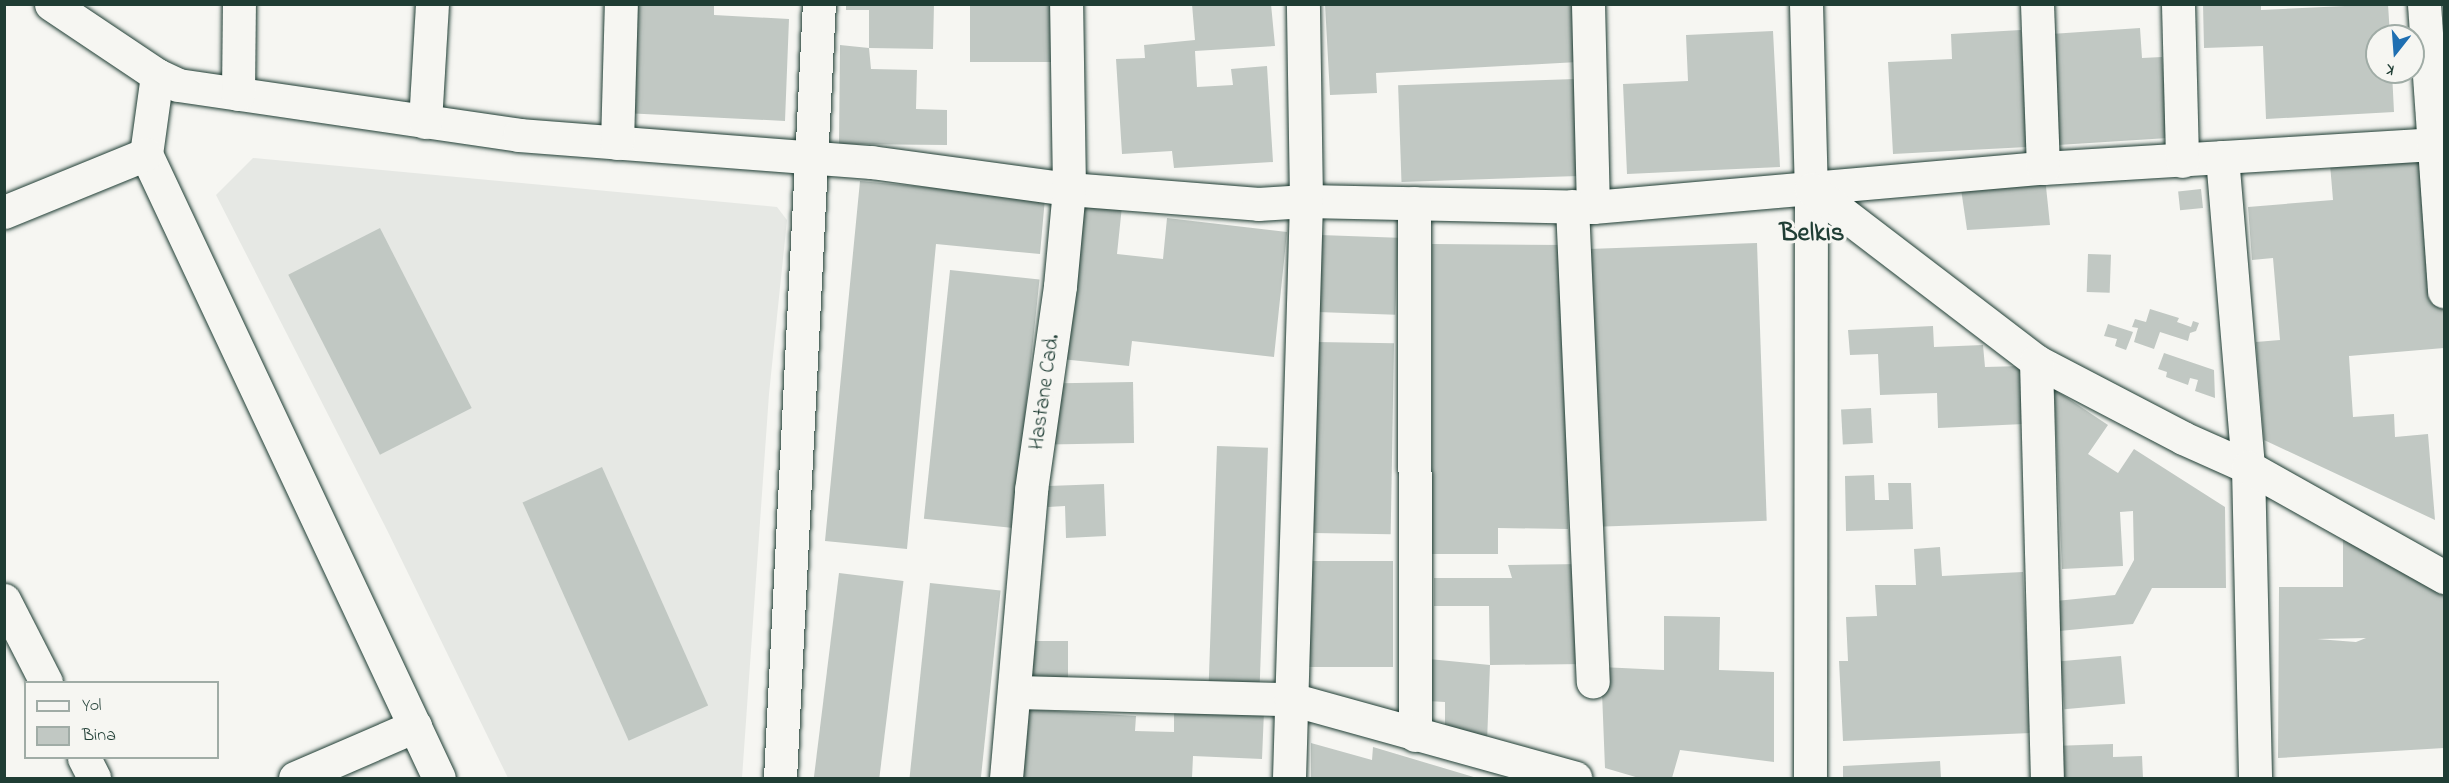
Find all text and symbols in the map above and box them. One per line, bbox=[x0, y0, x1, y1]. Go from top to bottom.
north arrow bbox=[2365, 24, 2425, 84]
text: K bbox=[2383, 57, 2398, 82]
district label: Belkıs bbox=[1779, 218, 1845, 250]
street label: Hastane Cad. bbox=[1024, 333, 1066, 451]
legend bbox=[24, 681, 219, 759]
text: Yol bbox=[82, 693, 102, 719]
text: Bina bbox=[82, 723, 116, 749]

